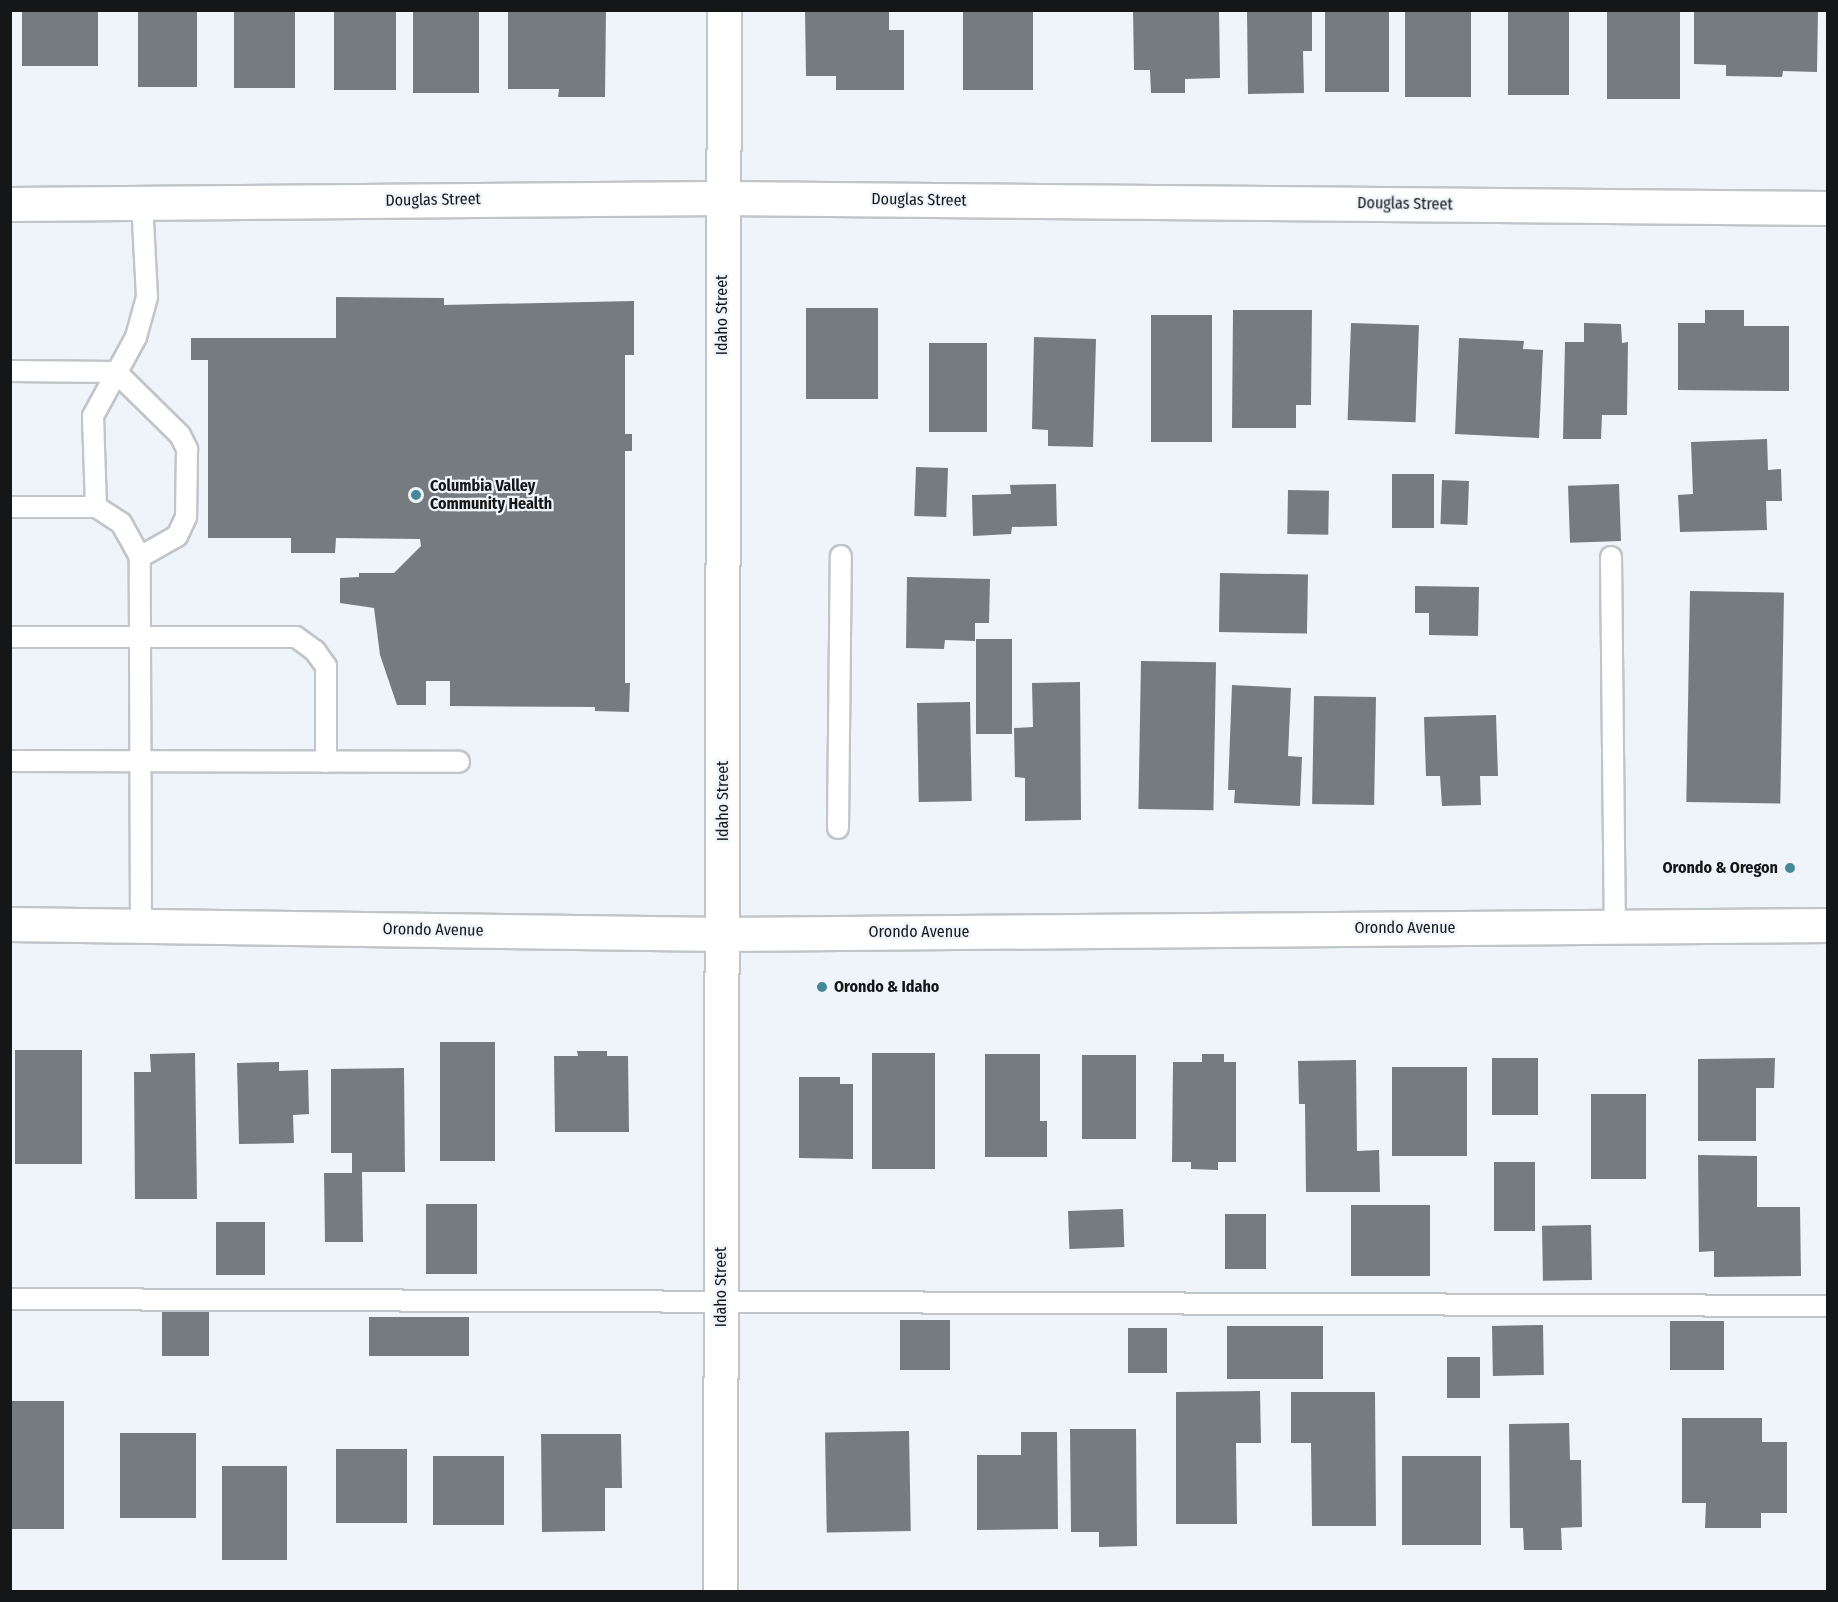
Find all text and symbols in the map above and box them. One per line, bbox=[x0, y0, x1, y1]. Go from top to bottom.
street label: Douglas Street bbox=[385, 190, 481, 210]
street label: Douglas Street bbox=[871, 190, 967, 210]
street label: Douglas Street bbox=[1357, 194, 1453, 214]
street label: Idaho Street bbox=[712, 275, 732, 355]
place label: Columbia Valley Community Health bbox=[430, 476, 552, 514]
marker: Columbia Valley Community Health bbox=[407, 486, 425, 504]
street label: Idaho Street bbox=[713, 761, 733, 841]
place label: Orondo & Oregon bbox=[1662, 858, 1778, 878]
marker: Orondo & Oregon bbox=[1783, 861, 1797, 875]
street label: Orondo Avenue bbox=[1355, 918, 1455, 938]
street label: Orondo Avenue bbox=[382, 920, 484, 940]
street label: Orondo Avenue bbox=[869, 922, 969, 942]
place label: Orondo & Idaho bbox=[834, 977, 939, 997]
marker: Orondo & Idaho bbox=[815, 980, 829, 994]
street label: Idaho Street bbox=[711, 1247, 731, 1327]

